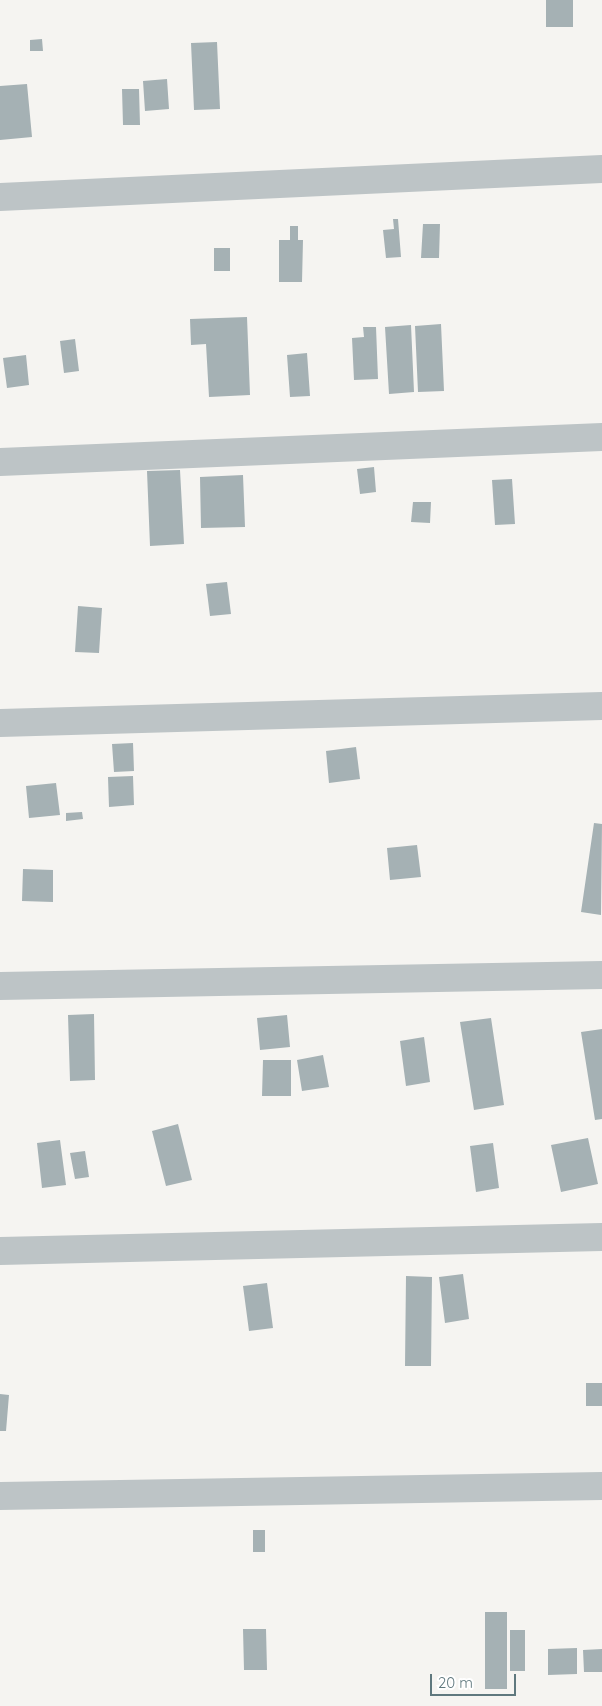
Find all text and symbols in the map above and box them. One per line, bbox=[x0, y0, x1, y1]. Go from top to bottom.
scale bar bbox=[432, 1664, 518, 1696]
text: 20 m bbox=[438, 1673, 473, 1692]

